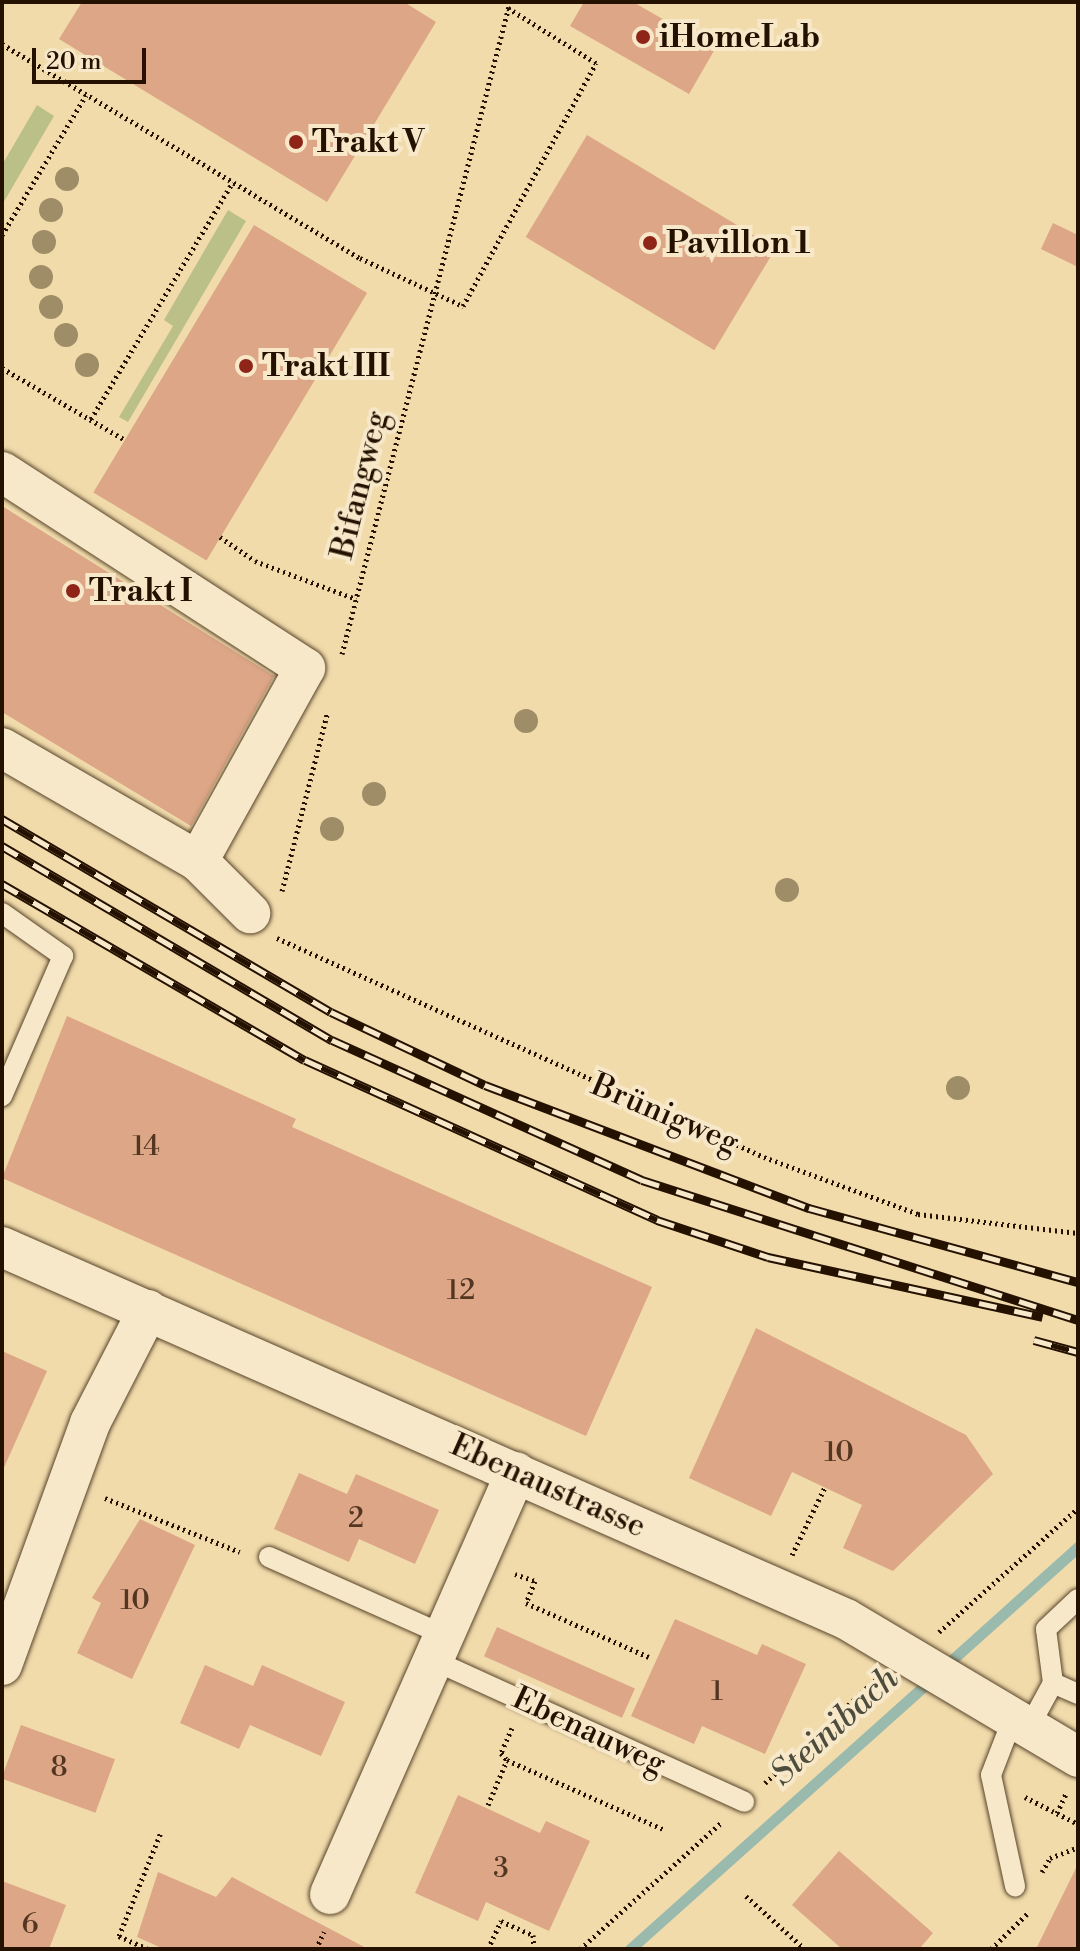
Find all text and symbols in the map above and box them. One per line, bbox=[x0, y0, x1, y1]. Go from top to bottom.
place label: iHomeLab bbox=[659, 18, 820, 56]
marker: iHomeLab bbox=[634, 28, 652, 46]
scale bar bbox=[36, 32, 150, 82]
text: 20 m bbox=[46, 47, 102, 77]
place label: Trakt V bbox=[312, 123, 424, 161]
marker: Trakt V bbox=[287, 133, 305, 151]
place label: Pavillon 1 bbox=[666, 224, 810, 262]
marker: Pavillon 1 bbox=[641, 234, 659, 252]
place label: Trakt III bbox=[262, 347, 390, 385]
marker: Trakt III bbox=[237, 357, 255, 375]
street label: Bifangweg bbox=[323, 407, 397, 563]
place label: Trakt I bbox=[89, 572, 192, 610]
marker: Trakt I bbox=[64, 582, 82, 600]
street label: Brünigweg bbox=[586, 1066, 744, 1162]
house number: 14 bbox=[132, 1130, 160, 1164]
house number: 12 bbox=[447, 1274, 475, 1308]
street label: Ebenaustrasse bbox=[444, 1426, 652, 1546]
house number: 10 bbox=[824, 1436, 854, 1470]
house number: 2 bbox=[348, 1502, 364, 1536]
house number: 10 bbox=[120, 1584, 150, 1618]
water label: Steinibach bbox=[763, 1659, 907, 1795]
house number: 1 bbox=[711, 1675, 723, 1709]
street label: Ebenauweg bbox=[506, 1679, 672, 1783]
house number: 8 bbox=[50, 1751, 68, 1785]
house number: 3 bbox=[493, 1852, 509, 1886]
house number: 6 bbox=[22, 1908, 38, 1942]

